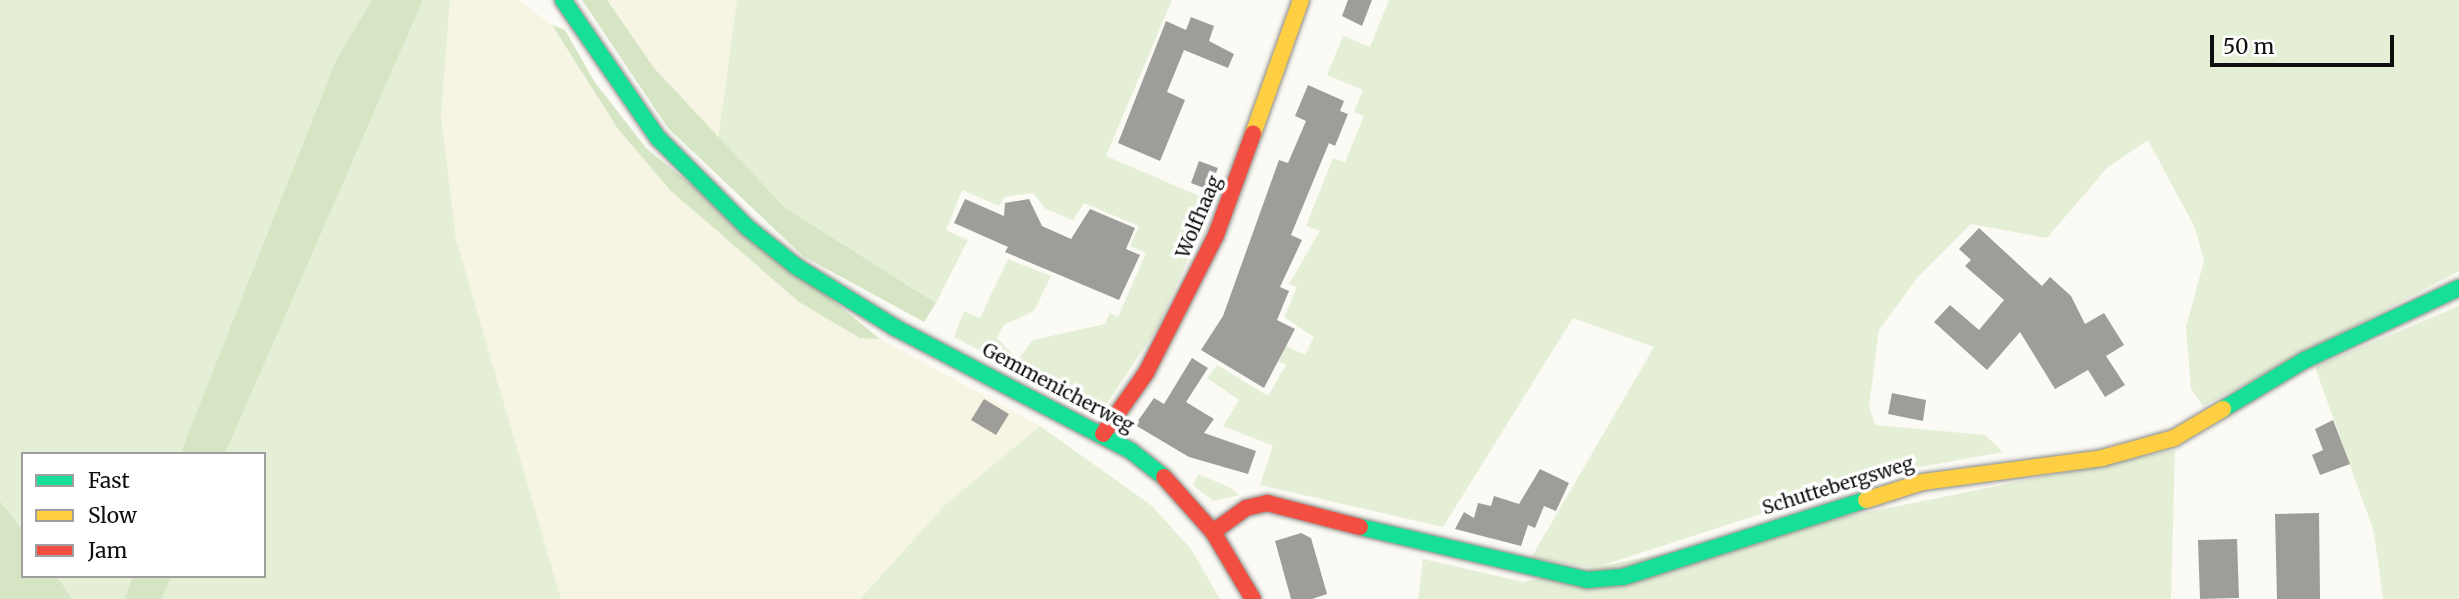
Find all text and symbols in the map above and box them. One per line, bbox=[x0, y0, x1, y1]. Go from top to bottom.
scale bar bbox=[2214, 21, 2398, 65]
text: 50 m bbox=[2223, 33, 2274, 60]
street label: Wolfhaag bbox=[1171, 172, 1227, 262]
street label: Gemmenicherweg bbox=[978, 338, 1138, 438]
legend bbox=[21, 452, 266, 578]
street label: Schuttebergsweg bbox=[1759, 452, 1917, 520]
text: Fast bbox=[88, 467, 130, 494]
text: Slow bbox=[88, 502, 137, 529]
text: Jam bbox=[88, 537, 127, 564]

